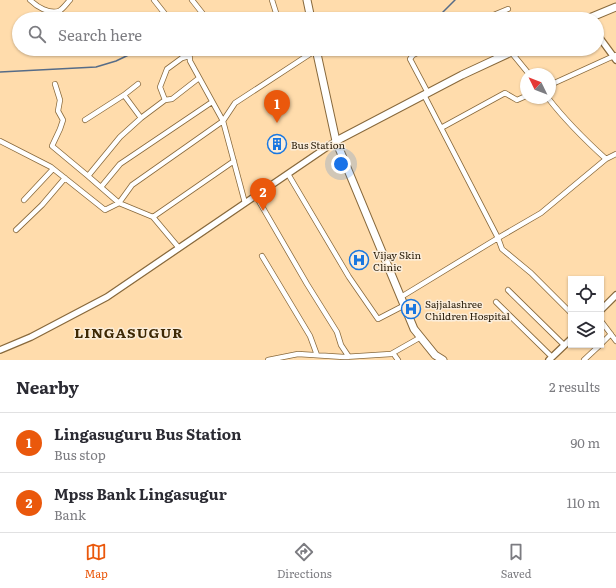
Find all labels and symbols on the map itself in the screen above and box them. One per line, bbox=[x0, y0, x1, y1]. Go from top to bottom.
north arrow bbox=[520, 68, 556, 104]
pin: 1 bbox=[264, 90, 290, 123]
building icon: Bus Station bbox=[266, 133, 288, 155]
place label: Bus Station bbox=[291, 137, 345, 152]
your location bbox=[331, 154, 351, 174]
pin: 2 bbox=[250, 178, 276, 211]
place label: Vijay Skin Clinic bbox=[373, 247, 422, 274]
hospital icon: Vijay Skin Clinic bbox=[348, 249, 370, 271]
place label: Sajjalashree Children Hospital bbox=[425, 296, 511, 323]
hospital icon: Sajjalashree Children Hospital bbox=[400, 298, 422, 320]
district label: LINGASUGUR bbox=[74, 322, 184, 342]

